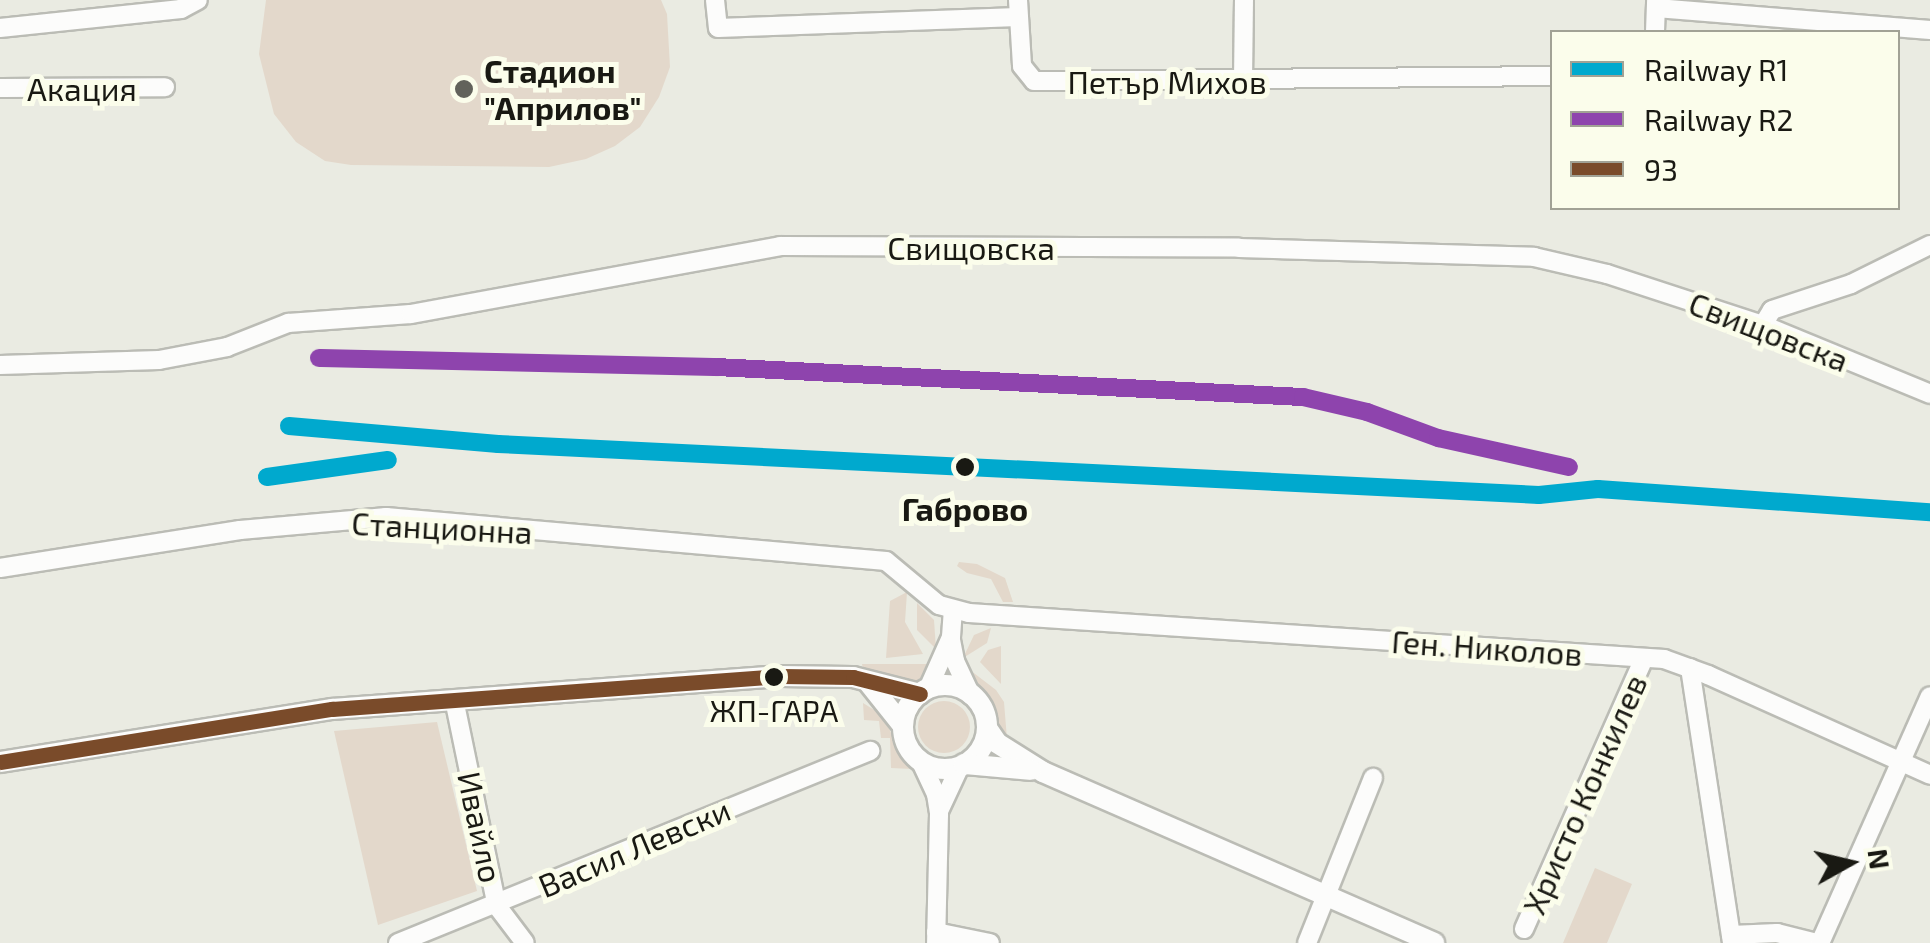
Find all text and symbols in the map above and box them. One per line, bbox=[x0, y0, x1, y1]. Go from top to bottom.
legend bbox=[1550, 30, 1900, 210]
text: Railway R1 bbox=[1644, 51, 1788, 87]
place label: Стадион "Априлов" bbox=[484, 52, 641, 127]
street label: Петър Михов bbox=[1067, 62, 1267, 100]
street label: Акация bbox=[27, 69, 137, 107]
marker: Стадион "Априлов" bbox=[453, 78, 475, 100]
text: Railway R2 bbox=[1644, 101, 1793, 137]
text: 93 bbox=[1644, 151, 1678, 187]
street label: Свищовска bbox=[887, 228, 1055, 266]
street label: Свищовска bbox=[1684, 283, 1854, 379]
marker: Габрово bbox=[948, 450, 982, 484]
place label: Габрово bbox=[902, 489, 1028, 527]
street label: Станционна bbox=[351, 503, 533, 551]
street label: Ген. Николов bbox=[1390, 621, 1584, 673]
marker: ЖП-ГАРА bbox=[764, 667, 784, 687]
street label: Христо Конкилев bbox=[1514, 668, 1654, 920]
place label: ЖП-ГАРА bbox=[710, 692, 838, 728]
street label: Ивайло bbox=[451, 768, 511, 886]
street label: Васил Левски bbox=[532, 789, 736, 905]
north arrow bbox=[1800, 813, 1900, 913]
text: N bbox=[1861, 846, 1898, 871]

